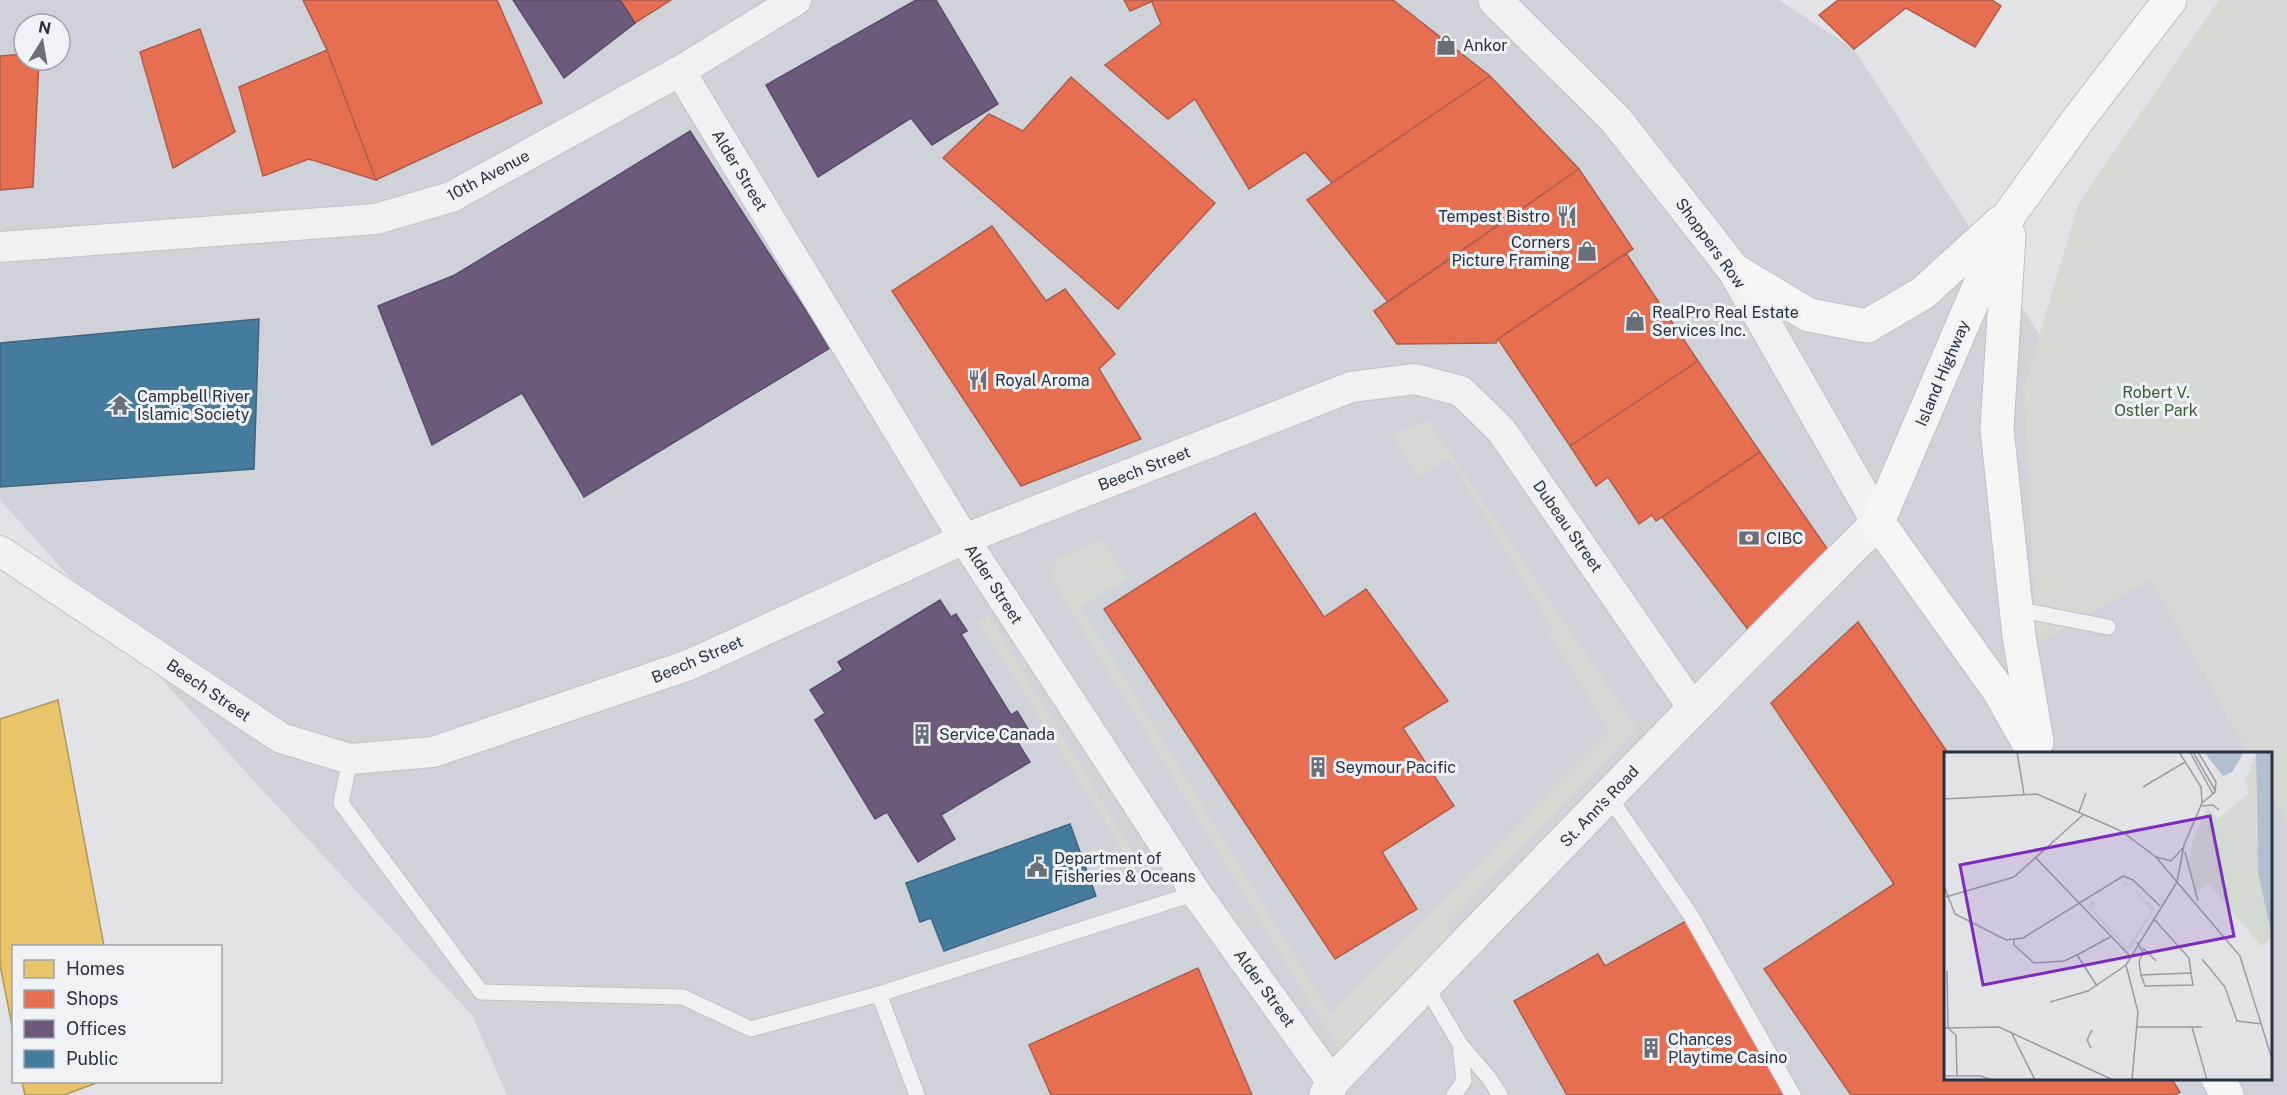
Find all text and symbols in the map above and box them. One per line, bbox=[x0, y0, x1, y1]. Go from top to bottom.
north arrow bbox=[12, 12, 72, 72]
text: N bbox=[37, 17, 53, 38]
shop icon: Ankor bbox=[1434, 33, 1458, 57]
place label: Ankor bbox=[1463, 36, 1508, 55]
street label: Alder Street bbox=[708, 126, 771, 214]
street label: 10th Avenue bbox=[444, 146, 533, 205]
street label: Shoppers Row bbox=[1671, 194, 1750, 293]
restaurant icon: Tempest Bistro bbox=[1555, 204, 1579, 228]
place label: Tempest Bistro bbox=[1438, 207, 1550, 226]
place label: Corners Picture Framing bbox=[1452, 233, 1570, 270]
shop icon: Corners Picture Framing bbox=[1575, 239, 1599, 263]
place label: RealPro Real Estate Services Inc. bbox=[1652, 303, 1799, 340]
shop icon: RealPro Real Estate Services Inc. bbox=[1623, 309, 1647, 333]
street label: Island Highway bbox=[1912, 317, 1974, 429]
restaurant icon: Royal Aroma bbox=[966, 368, 990, 392]
place label: Royal Aroma bbox=[995, 371, 1090, 390]
park label: Robert V. Ostler Park bbox=[2114, 383, 2198, 420]
place label: Campbell River Islamic Society bbox=[137, 387, 250, 424]
temple icon: Campbell River Islamic Society bbox=[108, 393, 132, 417]
street label: Beech Street bbox=[1095, 442, 1193, 495]
street label: Dubeau Street bbox=[1529, 477, 1606, 576]
bank icon: CIBC bbox=[1737, 526, 1761, 550]
place label: CIBC bbox=[1766, 529, 1803, 548]
street label: Alder Street bbox=[961, 541, 1026, 628]
street label: Beech Street bbox=[649, 632, 746, 687]
street label: Beech Street bbox=[163, 655, 254, 726]
building icon: Service Canada bbox=[910, 722, 934, 746]
place label: Service Canada bbox=[939, 725, 1055, 744]
inset map bbox=[1944, 752, 2272, 1080]
building icon: Seymour Pacific bbox=[1306, 755, 1330, 779]
place label: Seymour Pacific bbox=[1335, 758, 1456, 777]
street label: St. Ann's Road bbox=[1556, 762, 1643, 851]
place label: Department of Fisheries & Oceans bbox=[1054, 849, 1196, 886]
public building icon: Department of Fisheries & Oceans bbox=[1025, 855, 1049, 879]
legend bbox=[12, 945, 222, 1083]
street label: Alder Street bbox=[1230, 946, 1299, 1031]
text: Homes bbox=[66, 958, 125, 979]
text: Shops bbox=[66, 988, 118, 1009]
text: Offices bbox=[66, 1018, 126, 1039]
place label: Chances Playtime Casino bbox=[1668, 1030, 1787, 1067]
building icon: Chances Playtime Casino bbox=[1639, 1036, 1663, 1060]
text: Public bbox=[66, 1048, 118, 1069]

